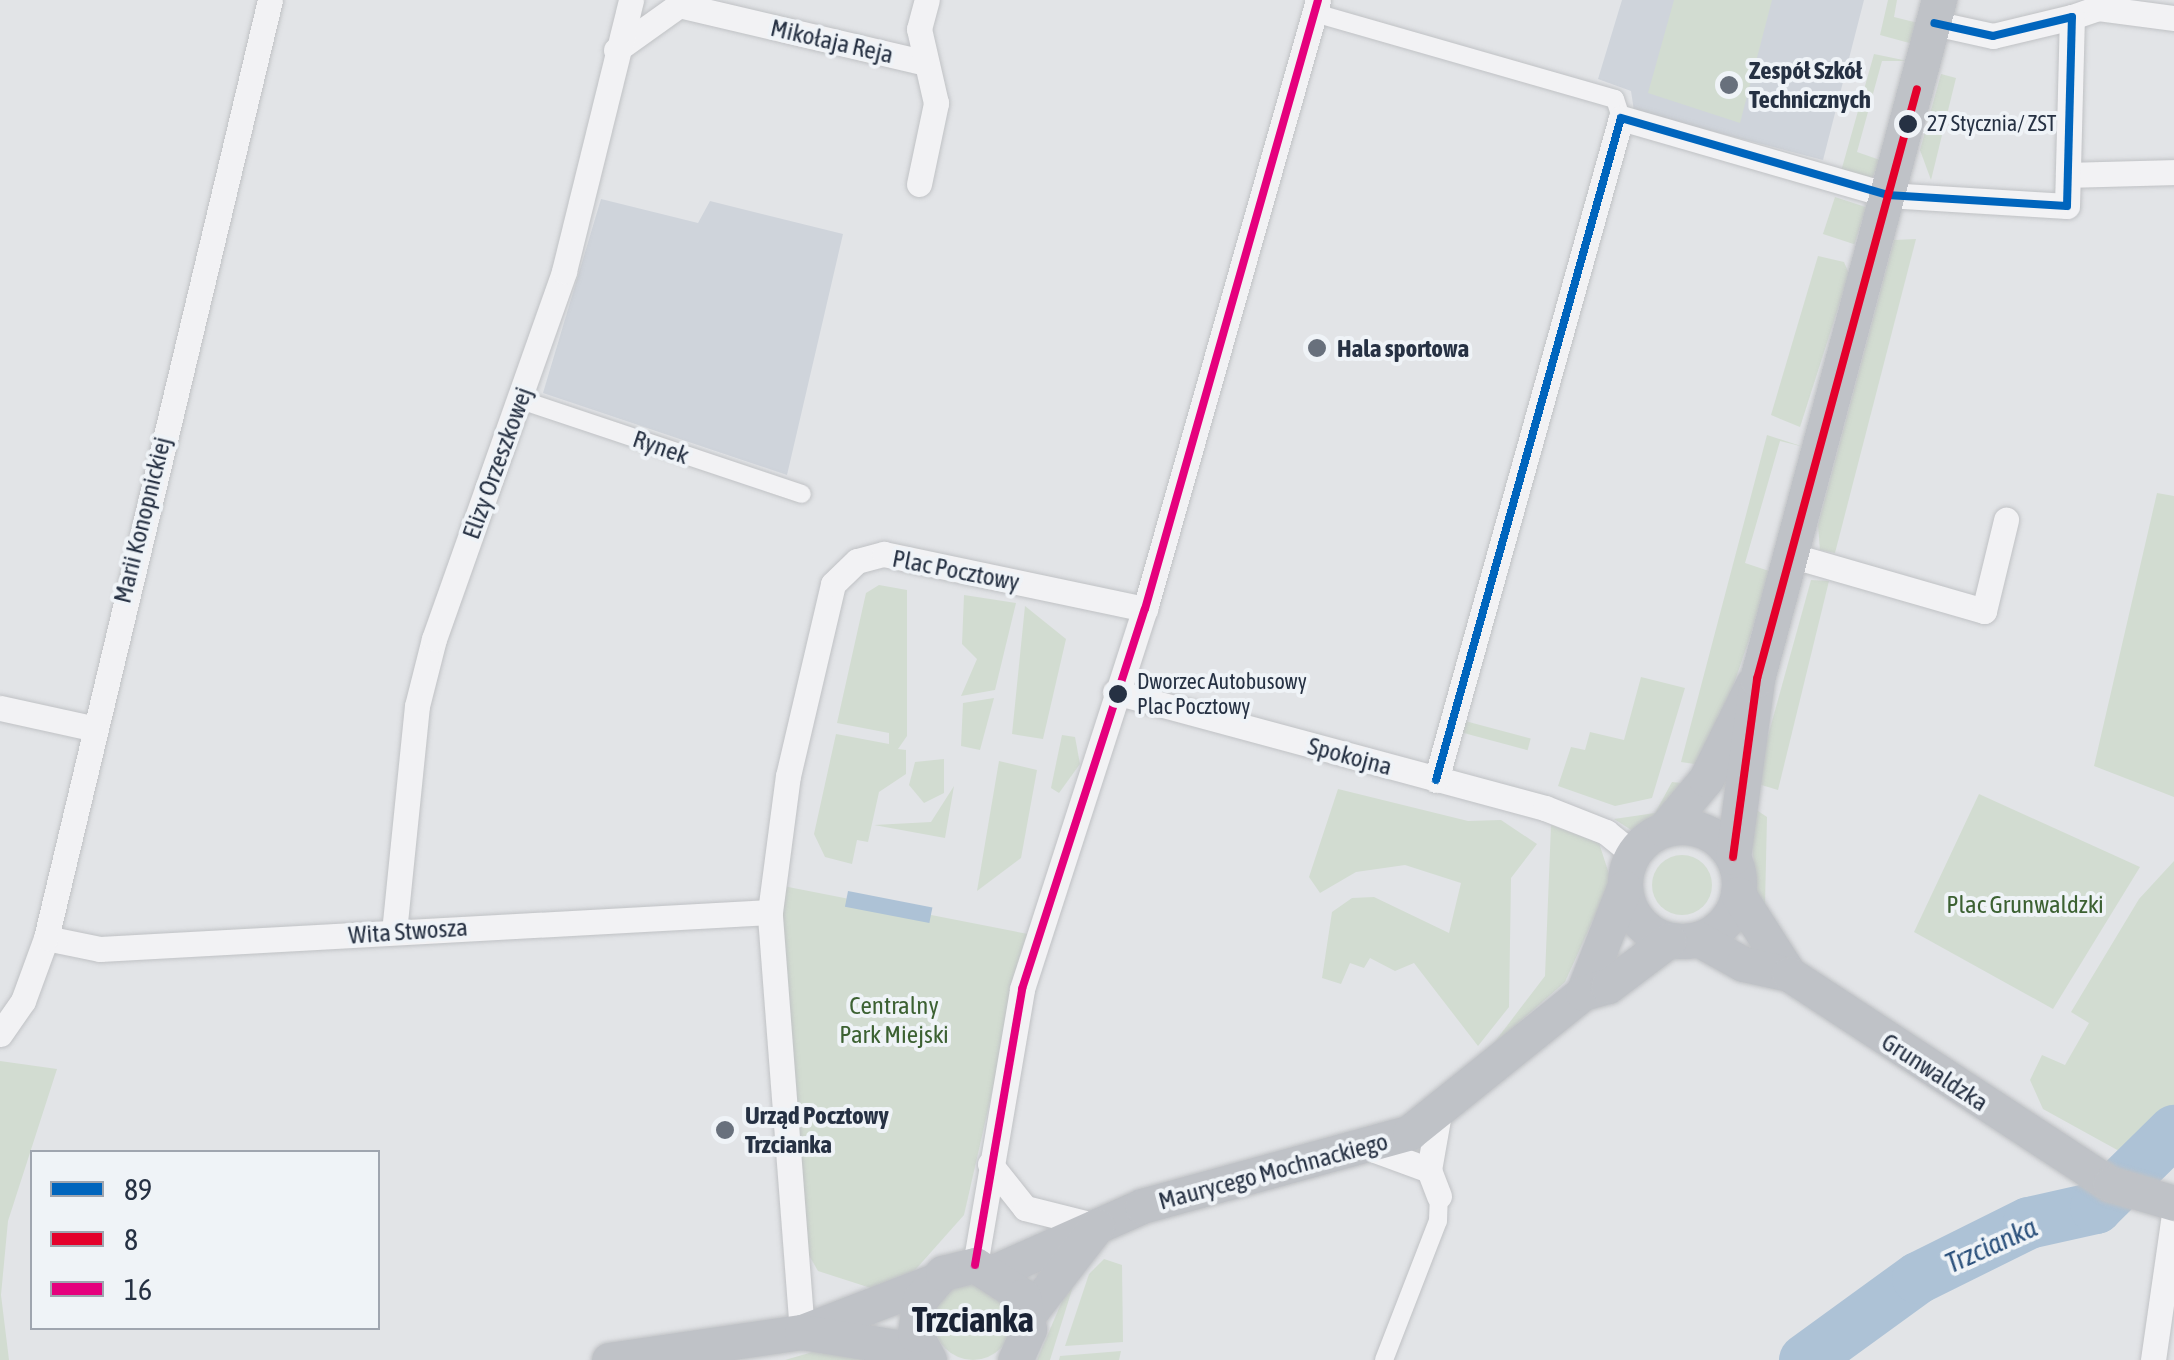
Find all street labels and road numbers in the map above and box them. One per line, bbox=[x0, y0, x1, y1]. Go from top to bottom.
street label: Mikołaja Reja bbox=[768, 12, 896, 70]
street label: Elizy Orzeszkowej bbox=[456, 383, 538, 543]
street label: Rynek bbox=[629, 423, 693, 471]
street label: Marii Konopnickiej bbox=[107, 434, 177, 606]
street label: Plac Pocztowy bbox=[890, 543, 1022, 597]
street label: Spokojna bbox=[1305, 730, 1395, 782]
street label: Wita Stwosza bbox=[347, 912, 469, 950]
street label: Grunwaldzka bbox=[1876, 1026, 1994, 1118]
street label: Maurycego Mochnackiego bbox=[1155, 1126, 1391, 1216]

